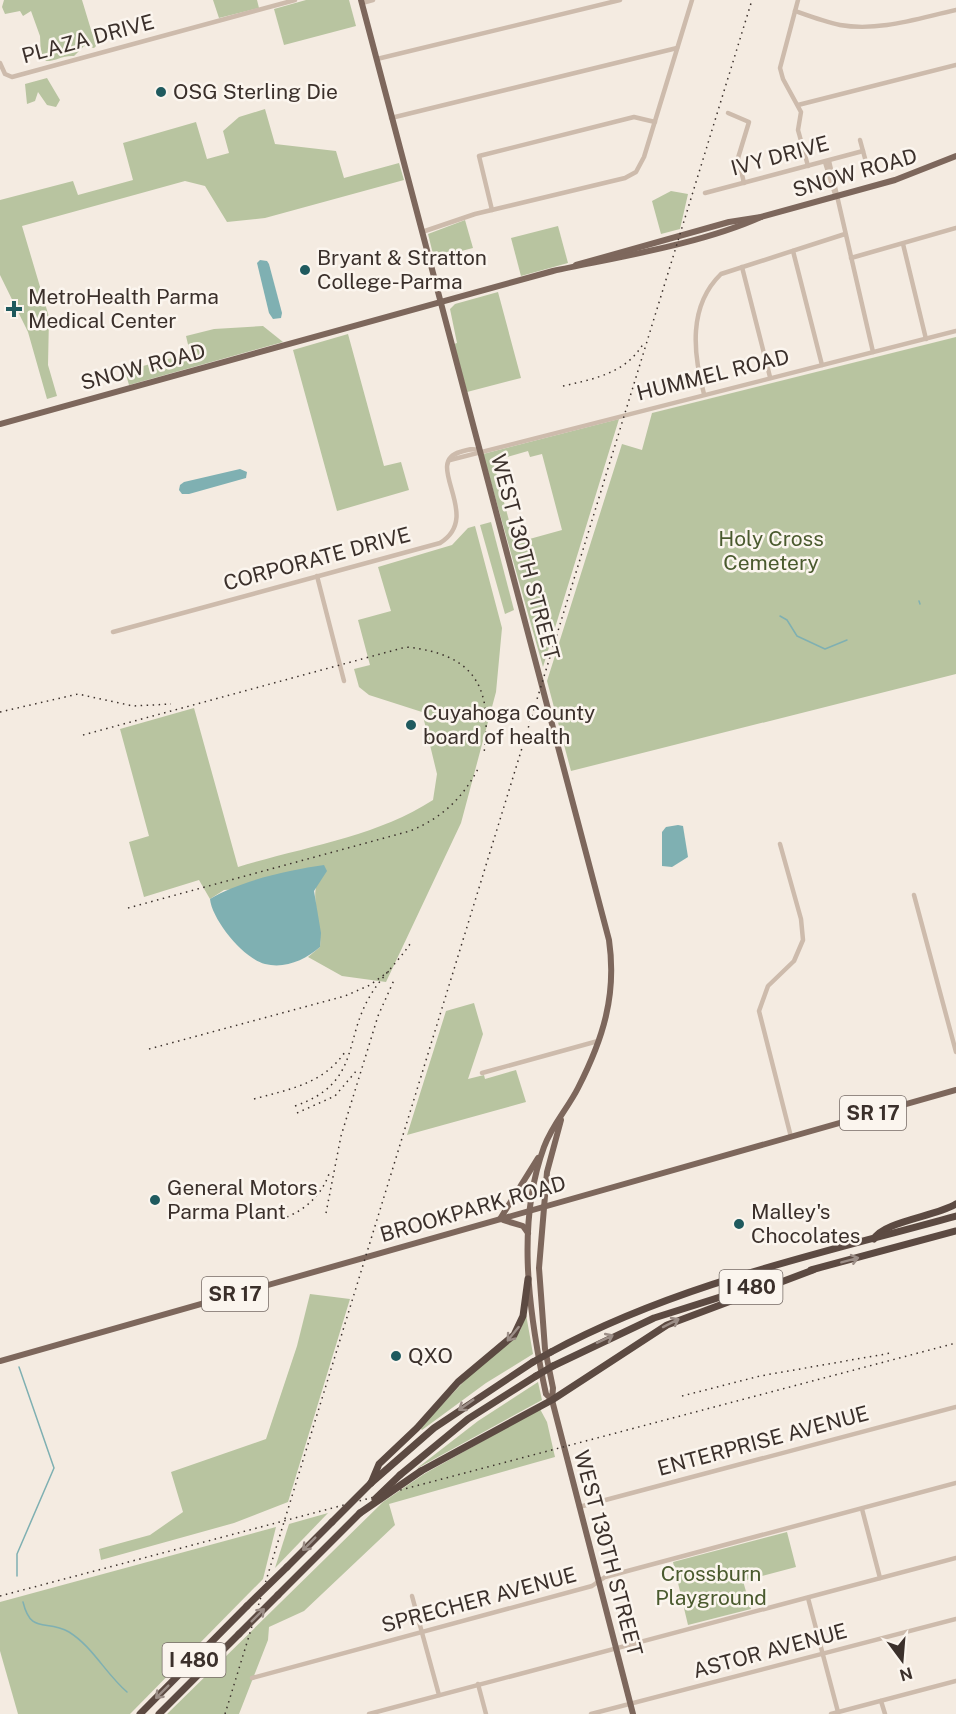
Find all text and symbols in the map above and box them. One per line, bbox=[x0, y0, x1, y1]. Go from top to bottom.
street label: PLAZA DRIVE bbox=[19, 9, 157, 68]
place label: OSG Sterling Die bbox=[173, 79, 338, 104]
marker: OSG Sterling Die bbox=[154, 85, 168, 99]
street label: IVY DRIVE bbox=[728, 130, 832, 181]
street label: SNOW ROAD bbox=[790, 143, 920, 202]
place label: Bryant & Stratton College-Parma bbox=[317, 245, 487, 294]
marker: Bryant & Stratton College-Parma bbox=[298, 263, 312, 277]
place label: MetroHealth Parma Medical Center bbox=[28, 284, 219, 333]
marker: MetroHealth Parma Medical Center bbox=[5, 300, 23, 318]
street label: SNOW ROAD bbox=[78, 338, 208, 395]
street label: HUMMEL ROAD bbox=[634, 343, 792, 406]
street label: WEST 130TH STREET bbox=[486, 451, 565, 662]
street label: CORPORATE DRIVE bbox=[221, 522, 413, 596]
park label: Holy Cross Cemetery bbox=[718, 526, 824, 575]
place label: Cuyahoga County board of health bbox=[423, 700, 595, 749]
marker: Cuyahoga County board of health bbox=[404, 718, 418, 732]
road number: SR 17 bbox=[840, 1096, 906, 1130]
street label: BROOKPARK ROAD bbox=[377, 1170, 569, 1247]
place label: General Motors Parma Plant bbox=[167, 1175, 318, 1224]
marker: General Motors Parma Plant bbox=[148, 1193, 162, 1207]
place label: Malley's Chocolates bbox=[751, 1199, 860, 1248]
marker: Malley's Chocolates bbox=[732, 1217, 746, 1231]
one-way arrow bbox=[840, 1254, 859, 1265]
road number: I 480 bbox=[720, 1270, 783, 1304]
road number: SR 17 bbox=[202, 1277, 268, 1311]
one-way arrow bbox=[662, 1317, 680, 1328]
one-way arrow bbox=[507, 1326, 520, 1342]
one-way arrow bbox=[596, 1333, 614, 1345]
place label: QXO bbox=[408, 1343, 453, 1368]
marker: QXO bbox=[389, 1349, 403, 1363]
one-way arrow bbox=[459, 1399, 475, 1411]
street label: ENTERPRISE AVENUE bbox=[654, 1400, 871, 1481]
street label: WEST 130TH STREET bbox=[569, 1447, 648, 1658]
one-way arrow bbox=[302, 1537, 317, 1552]
street label: SPRECHER AVENUE bbox=[379, 1561, 579, 1638]
park label: Crossburn Playground bbox=[655, 1561, 767, 1610]
one-way arrow bbox=[251, 1607, 266, 1622]
street label: ASTOR AVENUE bbox=[690, 1618, 850, 1683]
north arrow bbox=[872, 1630, 932, 1690]
road number: I 480 bbox=[162, 1643, 226, 1677]
text: N bbox=[897, 1663, 915, 1685]
one-way arrow bbox=[154, 1685, 169, 1700]

